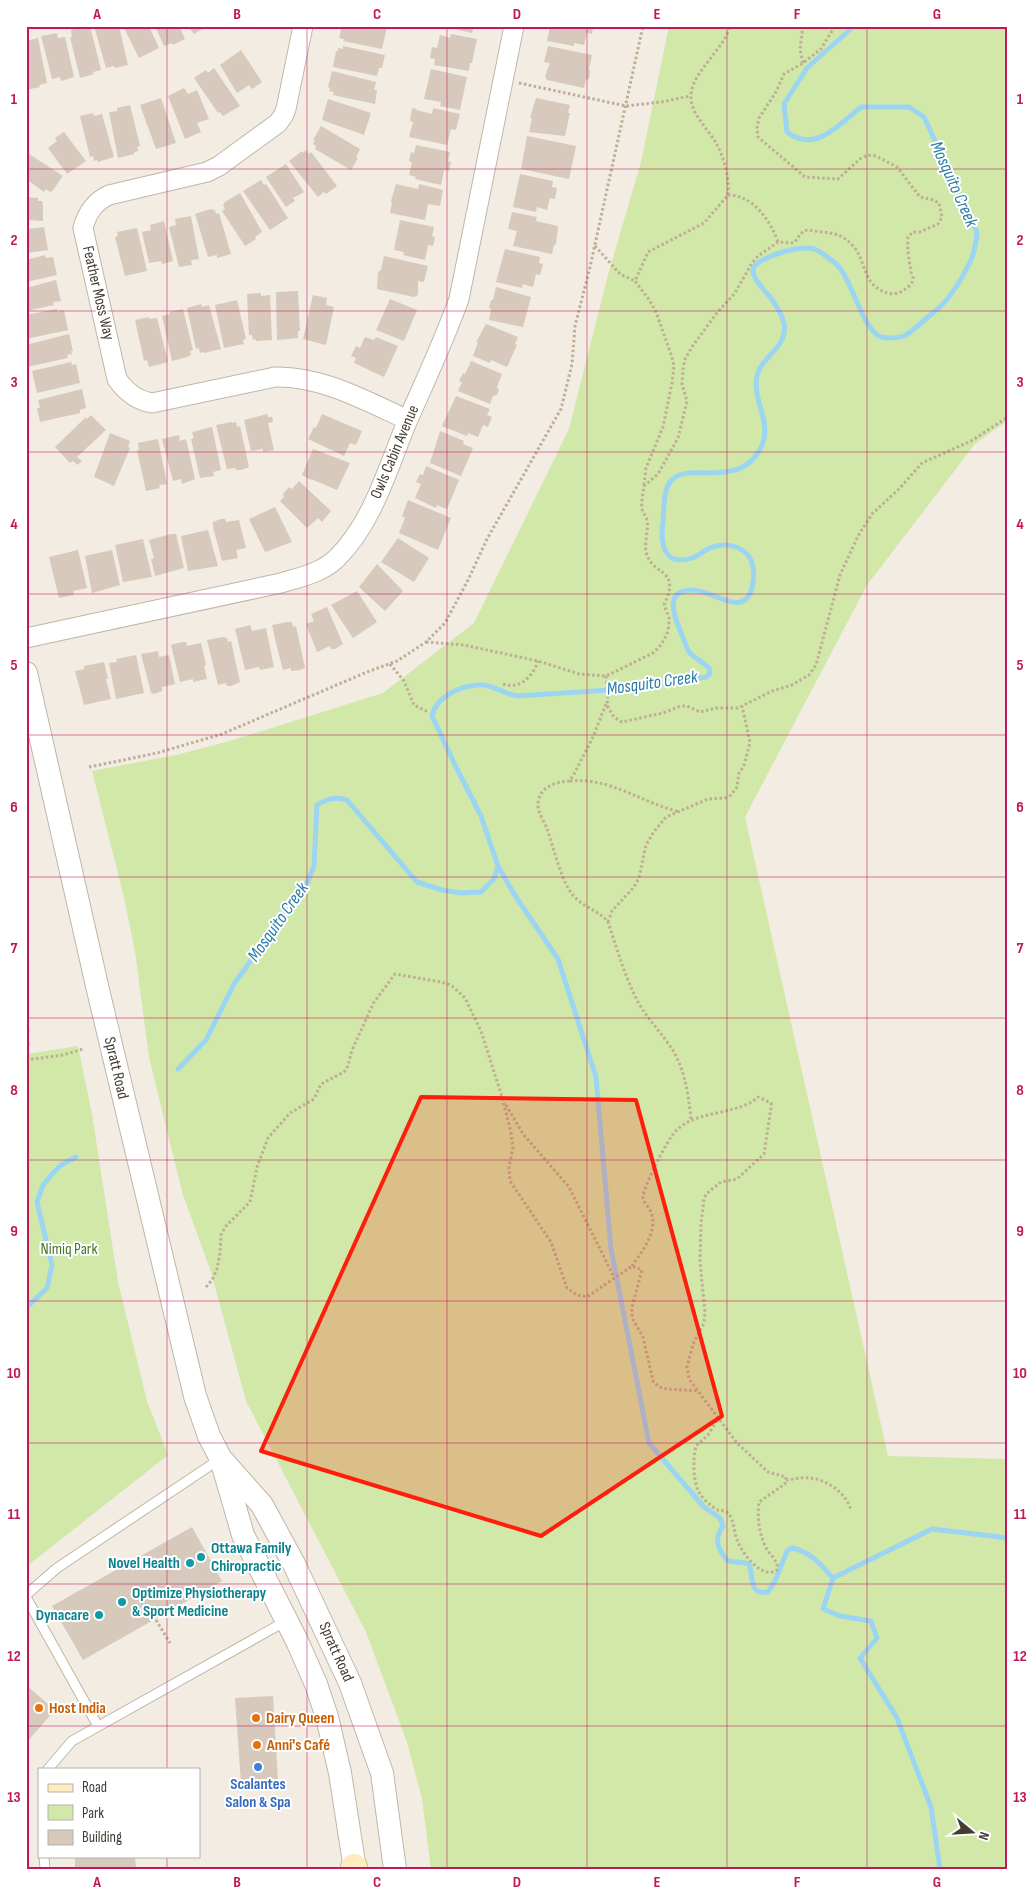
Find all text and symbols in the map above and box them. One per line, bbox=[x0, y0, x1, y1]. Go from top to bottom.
text: A bbox=[92, 5, 101, 24]
text: B bbox=[233, 5, 241, 24]
text: C bbox=[373, 5, 381, 24]
text: D bbox=[513, 5, 521, 24]
text: E bbox=[654, 5, 661, 24]
text: F bbox=[794, 5, 801, 24]
text: G bbox=[933, 5, 941, 24]
text: 1 bbox=[11, 90, 18, 109]
text: 1 bbox=[1017, 90, 1024, 109]
water label: Mosquito Creek bbox=[926, 138, 983, 231]
text: 2 bbox=[10, 231, 18, 250]
text: 2 bbox=[1016, 231, 1024, 250]
street label: Feather Moss Way bbox=[78, 244, 118, 342]
text: 3 bbox=[10, 373, 18, 392]
text: 3 bbox=[1016, 373, 1024, 392]
street label: Owls Cabin Avenue bbox=[367, 402, 423, 502]
text: 4 bbox=[10, 515, 18, 534]
text: 4 bbox=[1016, 515, 1024, 534]
text: 5 bbox=[10, 656, 18, 675]
text: 5 bbox=[1016, 656, 1024, 675]
water label: Mosquito Creek bbox=[605, 666, 700, 700]
text: 6 bbox=[10, 798, 18, 817]
text: 6 bbox=[1016, 798, 1024, 817]
water label: Mosquito Creek bbox=[243, 877, 314, 966]
text: 7 bbox=[11, 939, 18, 958]
text: 7 bbox=[1017, 939, 1024, 958]
street label: Spratt Road bbox=[100, 1035, 132, 1101]
text: 8 bbox=[10, 1081, 18, 1100]
text: 8 bbox=[1016, 1081, 1024, 1100]
text: 9 bbox=[10, 1222, 18, 1241]
text: 9 bbox=[1016, 1222, 1024, 1241]
park label: Nimiq Park bbox=[41, 1240, 98, 1259]
text: 10 bbox=[7, 1364, 21, 1383]
text: 10 bbox=[1013, 1364, 1027, 1383]
text: 11 bbox=[8, 1505, 21, 1524]
text: 11 bbox=[1014, 1505, 1027, 1524]
place label: Ottawa Family Chiropractic bbox=[211, 1539, 292, 1576]
marker: Ottawa Family Chiropractic bbox=[195, 1551, 207, 1563]
place label: Novel Health bbox=[108, 1554, 180, 1573]
marker: Novel Health bbox=[184, 1557, 196, 1569]
place label: Optimize Physiotherapy & Sport Medicine bbox=[132, 1584, 266, 1621]
marker: Optimize Physiotherapy & Sport Medicine bbox=[116, 1596, 128, 1608]
place label: Dynacare bbox=[36, 1606, 89, 1625]
marker: Dynacare bbox=[93, 1609, 105, 1621]
street label: Spratt Road bbox=[315, 1619, 357, 1685]
text: 12 bbox=[7, 1647, 21, 1666]
text: 12 bbox=[1013, 1647, 1027, 1666]
place label: Host India bbox=[49, 1699, 106, 1718]
marker: Host India bbox=[33, 1702, 45, 1714]
place label: Dairy Queen bbox=[266, 1709, 334, 1728]
marker: Dairy Queen bbox=[250, 1712, 262, 1724]
place label: Anni's Café bbox=[266, 1736, 330, 1755]
marker: Anni's Café bbox=[251, 1739, 263, 1751]
marker: Scalantes Salon & Spa bbox=[252, 1761, 264, 1773]
legend bbox=[38, 1768, 200, 1858]
place label: Scalantes Salon & Spa bbox=[225, 1775, 291, 1812]
text: Road bbox=[82, 1778, 107, 1797]
text: 13 bbox=[7, 1788, 21, 1807]
text: 13 bbox=[1013, 1788, 1027, 1807]
text: Park bbox=[82, 1804, 104, 1823]
north arrow bbox=[946, 1808, 996, 1858]
text: Building bbox=[82, 1828, 122, 1847]
text: N bbox=[975, 1830, 993, 1842]
text: A bbox=[92, 1873, 101, 1892]
text: B bbox=[233, 1873, 241, 1892]
text: C bbox=[373, 1873, 381, 1892]
text: D bbox=[513, 1873, 521, 1892]
text: E bbox=[654, 1873, 661, 1892]
text: F bbox=[794, 1873, 801, 1892]
text: G bbox=[933, 1873, 941, 1892]

